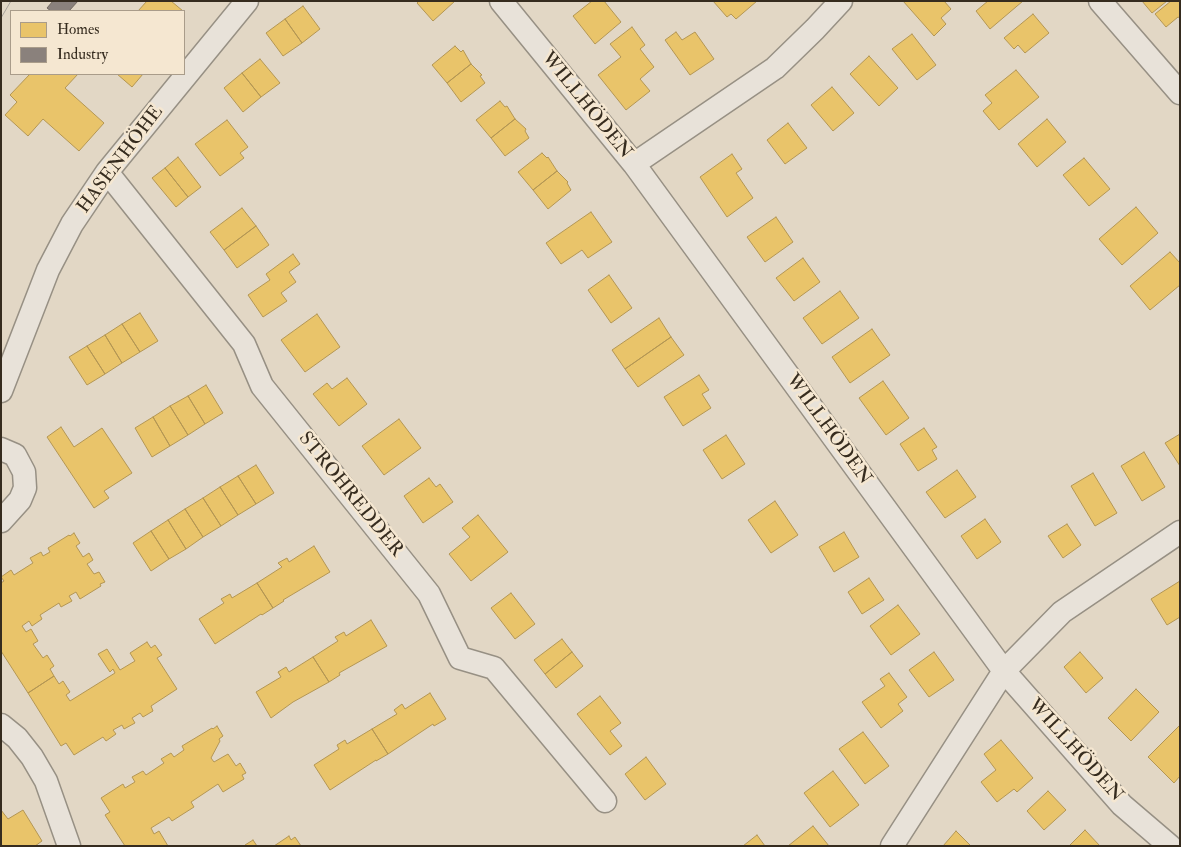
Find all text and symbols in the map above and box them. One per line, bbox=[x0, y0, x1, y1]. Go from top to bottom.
legend bbox=[10, 10, 185, 75]
text: Homes bbox=[57, 20, 99, 39]
text: Industry bbox=[57, 45, 108, 64]
street label: WILLHÖDEN bbox=[536, 48, 636, 164]
street label: HASENHÖHE bbox=[73, 102, 169, 218]
street label: WILLHÖDEN bbox=[780, 370, 876, 490]
street label: STROHREDDER bbox=[293, 428, 407, 562]
street label: WILLHÖDEN bbox=[1023, 695, 1127, 807]

